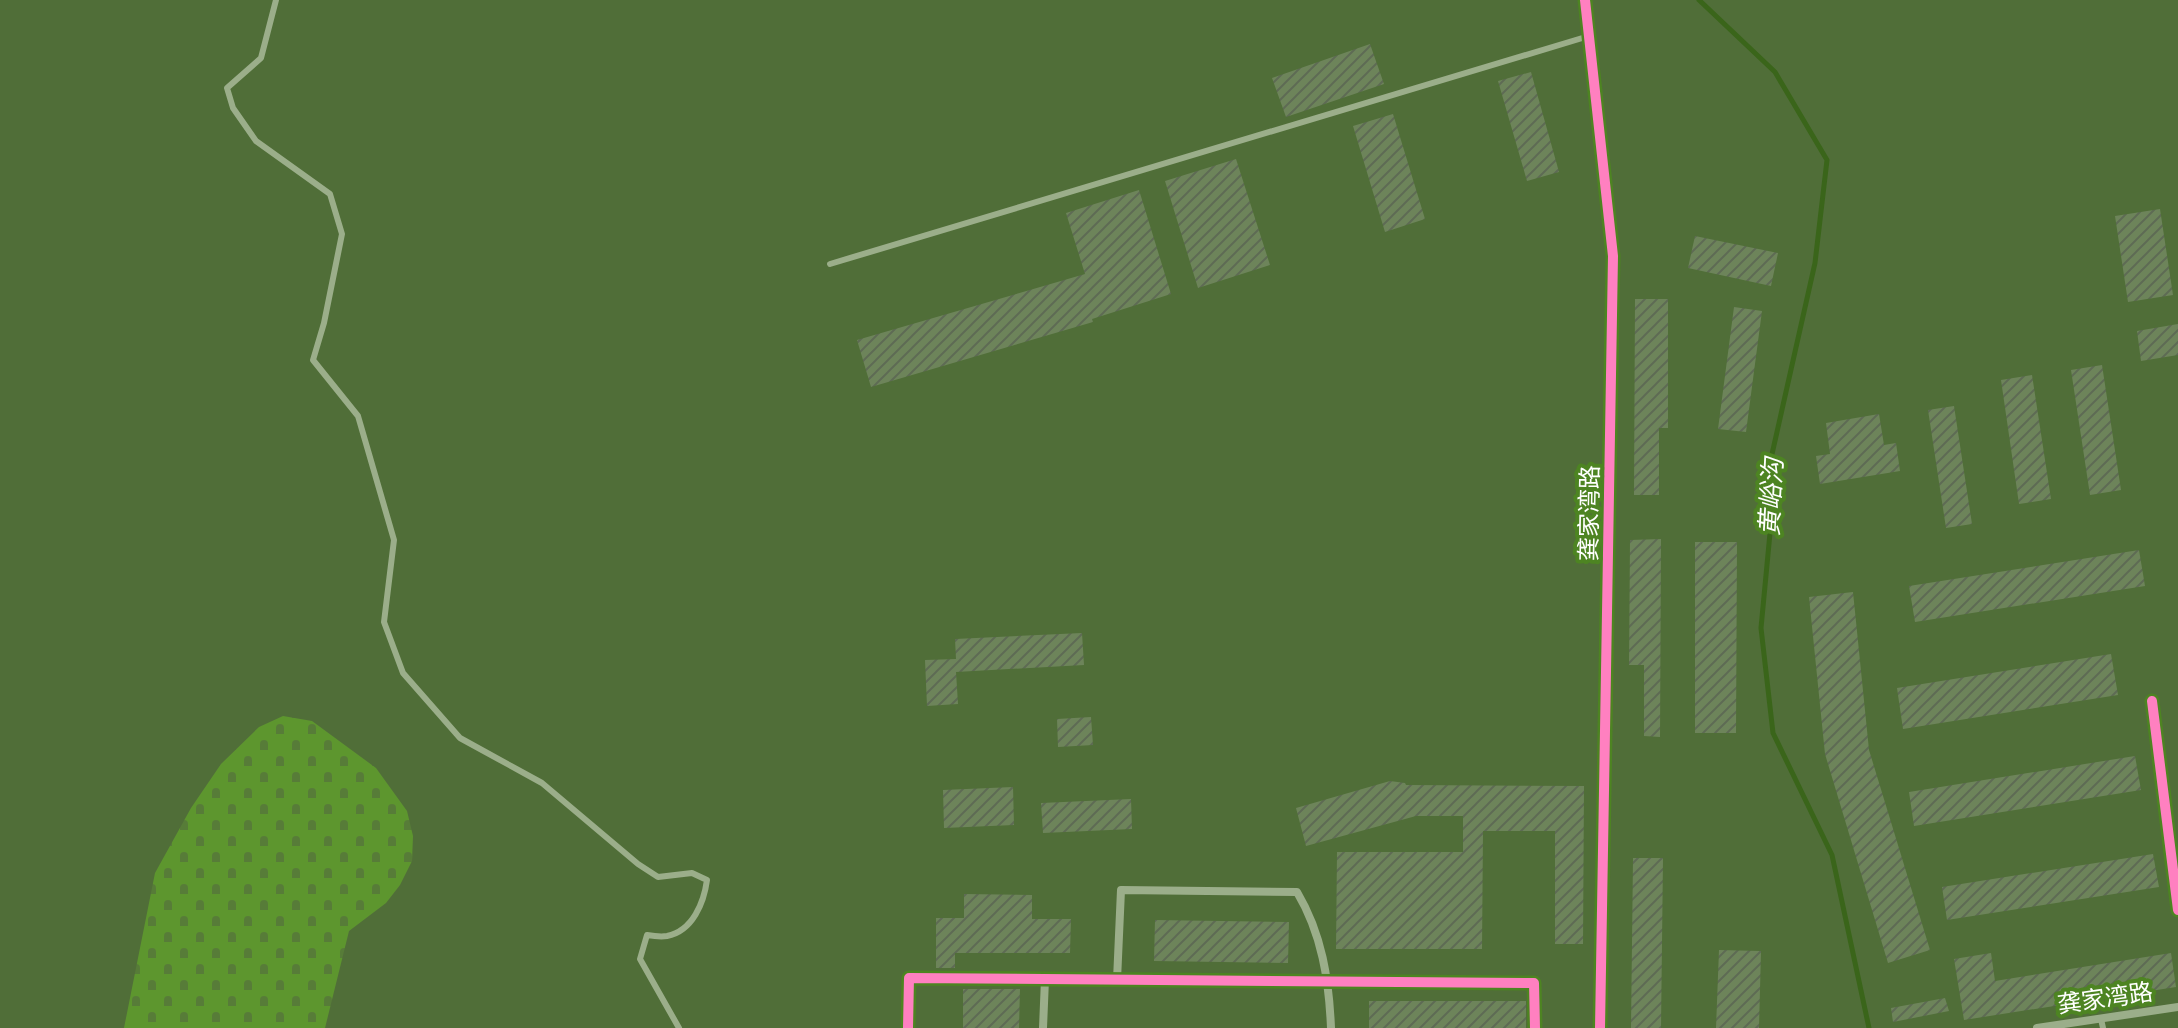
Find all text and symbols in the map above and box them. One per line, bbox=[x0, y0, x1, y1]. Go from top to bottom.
water label: 黄峪沟 bbox=[1752, 454, 1790, 537]
street label: 龚家湾路 bbox=[1573, 465, 1605, 561]
street label: 龚家湾路 bbox=[2055, 976, 2155, 1020]

